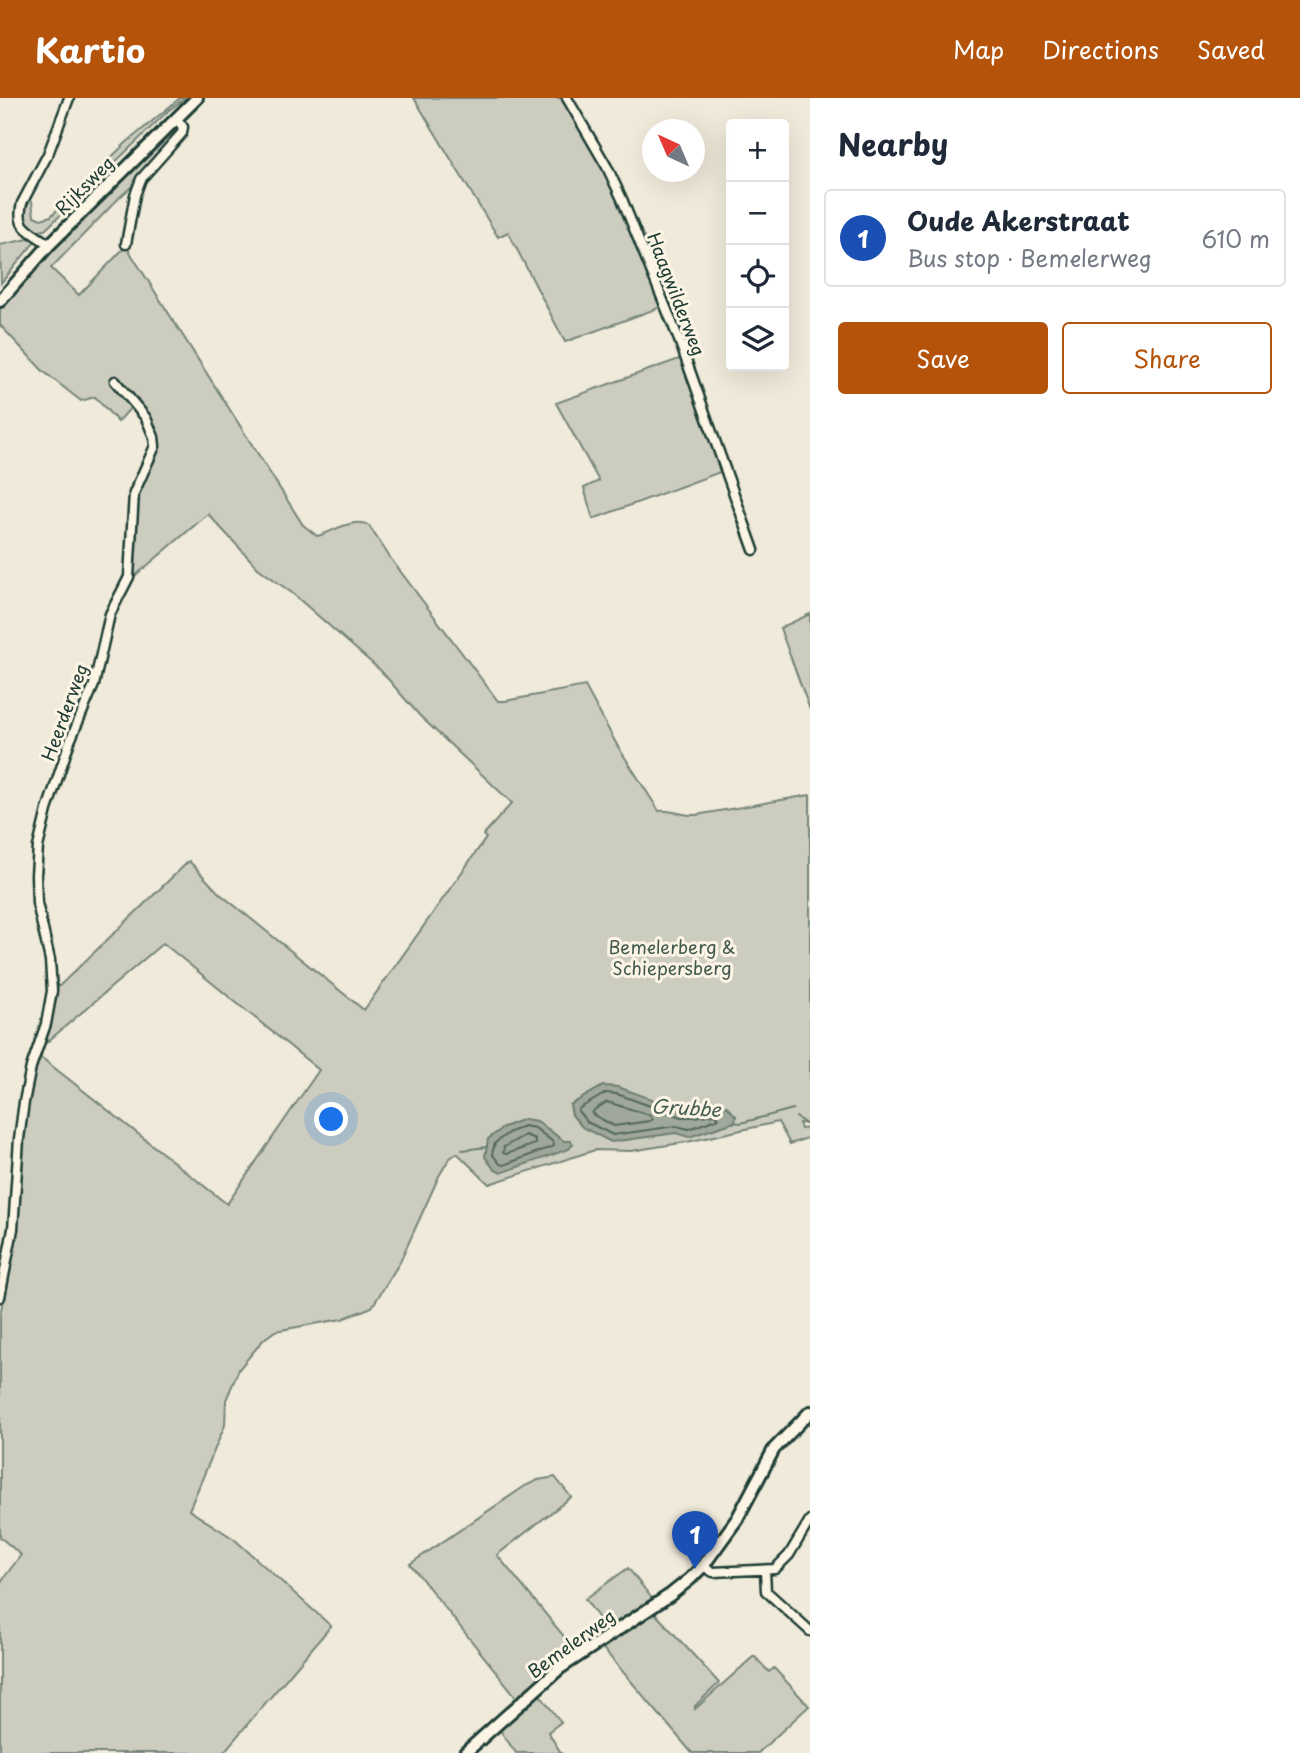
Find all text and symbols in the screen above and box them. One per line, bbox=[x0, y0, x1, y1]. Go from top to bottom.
text: Kartio bbox=[35, 24, 145, 74]
text: Map bbox=[953, 31, 1004, 67]
text: Directions bbox=[1042, 31, 1159, 67]
text: Saved bbox=[1197, 31, 1265, 67]
north arrow bbox=[642, 119, 705, 182]
map controls bbox=[726, 119, 789, 371]
button: + bbox=[726, 119, 789, 182]
text: Nearby bbox=[838, 121, 948, 166]
street label: Rijksweg bbox=[48, 149, 120, 221]
button: − bbox=[726, 182, 789, 245]
text: Oude Akerstraat bbox=[907, 201, 1130, 240]
text: 1 bbox=[858, 221, 869, 256]
text: 610 m bbox=[1202, 221, 1270, 256]
street label: Haagwilderweg bbox=[641, 228, 713, 360]
text: Bus stop · Bemelerweg bbox=[907, 240, 1152, 275]
button: locate bbox=[726, 245, 789, 308]
button: layers bbox=[726, 308, 789, 371]
button: Save bbox=[838, 322, 1048, 394]
button: Share bbox=[1062, 322, 1272, 394]
street label: Heerderweg bbox=[34, 659, 94, 765]
park label: Bemelerberg & Schiepersberg bbox=[608, 933, 736, 981]
water label: Grubbe bbox=[651, 1091, 722, 1123]
your location bbox=[314, 1102, 348, 1136]
pin: 1 bbox=[672, 1511, 718, 1569]
street label: Bemelerweg bbox=[522, 1602, 620, 1684]

